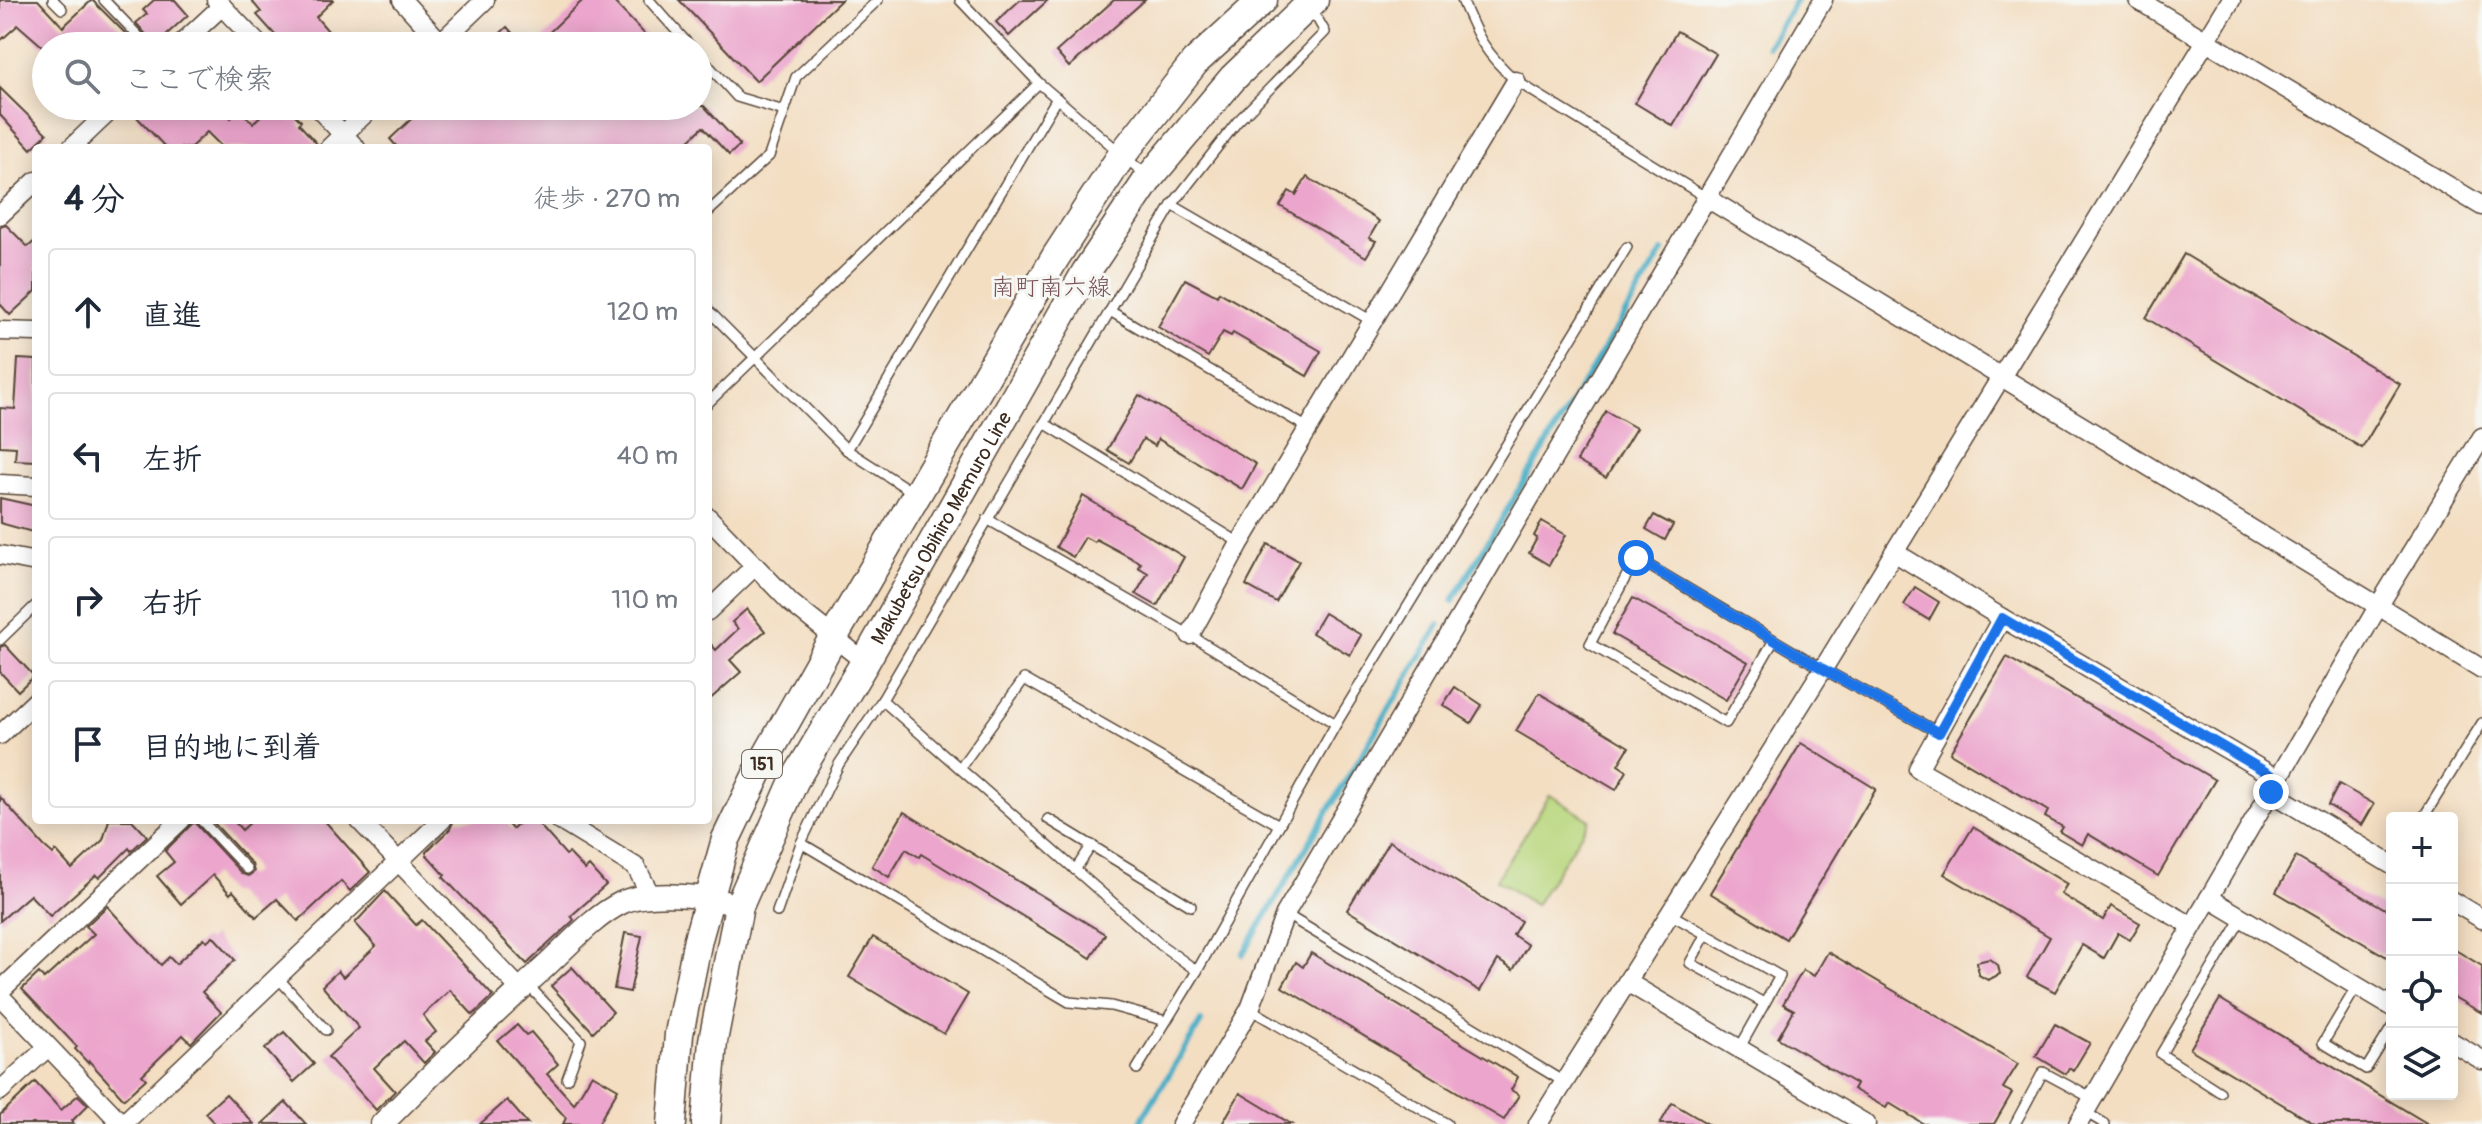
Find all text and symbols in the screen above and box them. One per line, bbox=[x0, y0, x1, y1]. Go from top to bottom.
search box bbox=[32, 32, 712, 120]
icon: search bbox=[60, 54, 104, 98]
text: ここで検索 bbox=[124, 61, 274, 98]
text: 4 分 bbox=[64, 178, 125, 221]
text: 徒歩 · 270 m bbox=[534, 183, 680, 215]
district label: 南町南六線 bbox=[991, 273, 1111, 302]
icon: ahead bbox=[66, 290, 110, 334]
text: 120 m bbox=[607, 296, 678, 328]
text: 直進 bbox=[142, 297, 202, 334]
street label: Makubetsu Obihiro Memuro Line bbox=[866, 407, 1017, 649]
icon: left bbox=[66, 434, 110, 478]
text: 40 m bbox=[616, 440, 678, 472]
text: 左折 bbox=[142, 441, 202, 478]
route start bbox=[1618, 540, 1654, 576]
icon: right bbox=[66, 578, 110, 622]
text: 110 m bbox=[611, 584, 678, 616]
text: 右折 bbox=[142, 585, 202, 622]
icon: arrive bbox=[66, 722, 110, 766]
text: 目的地に到着 bbox=[142, 729, 322, 766]
road number: 151 bbox=[742, 750, 782, 778]
route end bbox=[2253, 774, 2289, 810]
map controls bbox=[2386, 812, 2458, 1100]
button: + bbox=[2386, 812, 2458, 884]
button: − bbox=[2386, 884, 2458, 956]
button: locate bbox=[2386, 956, 2458, 1028]
button: layers bbox=[2386, 1028, 2458, 1100]

